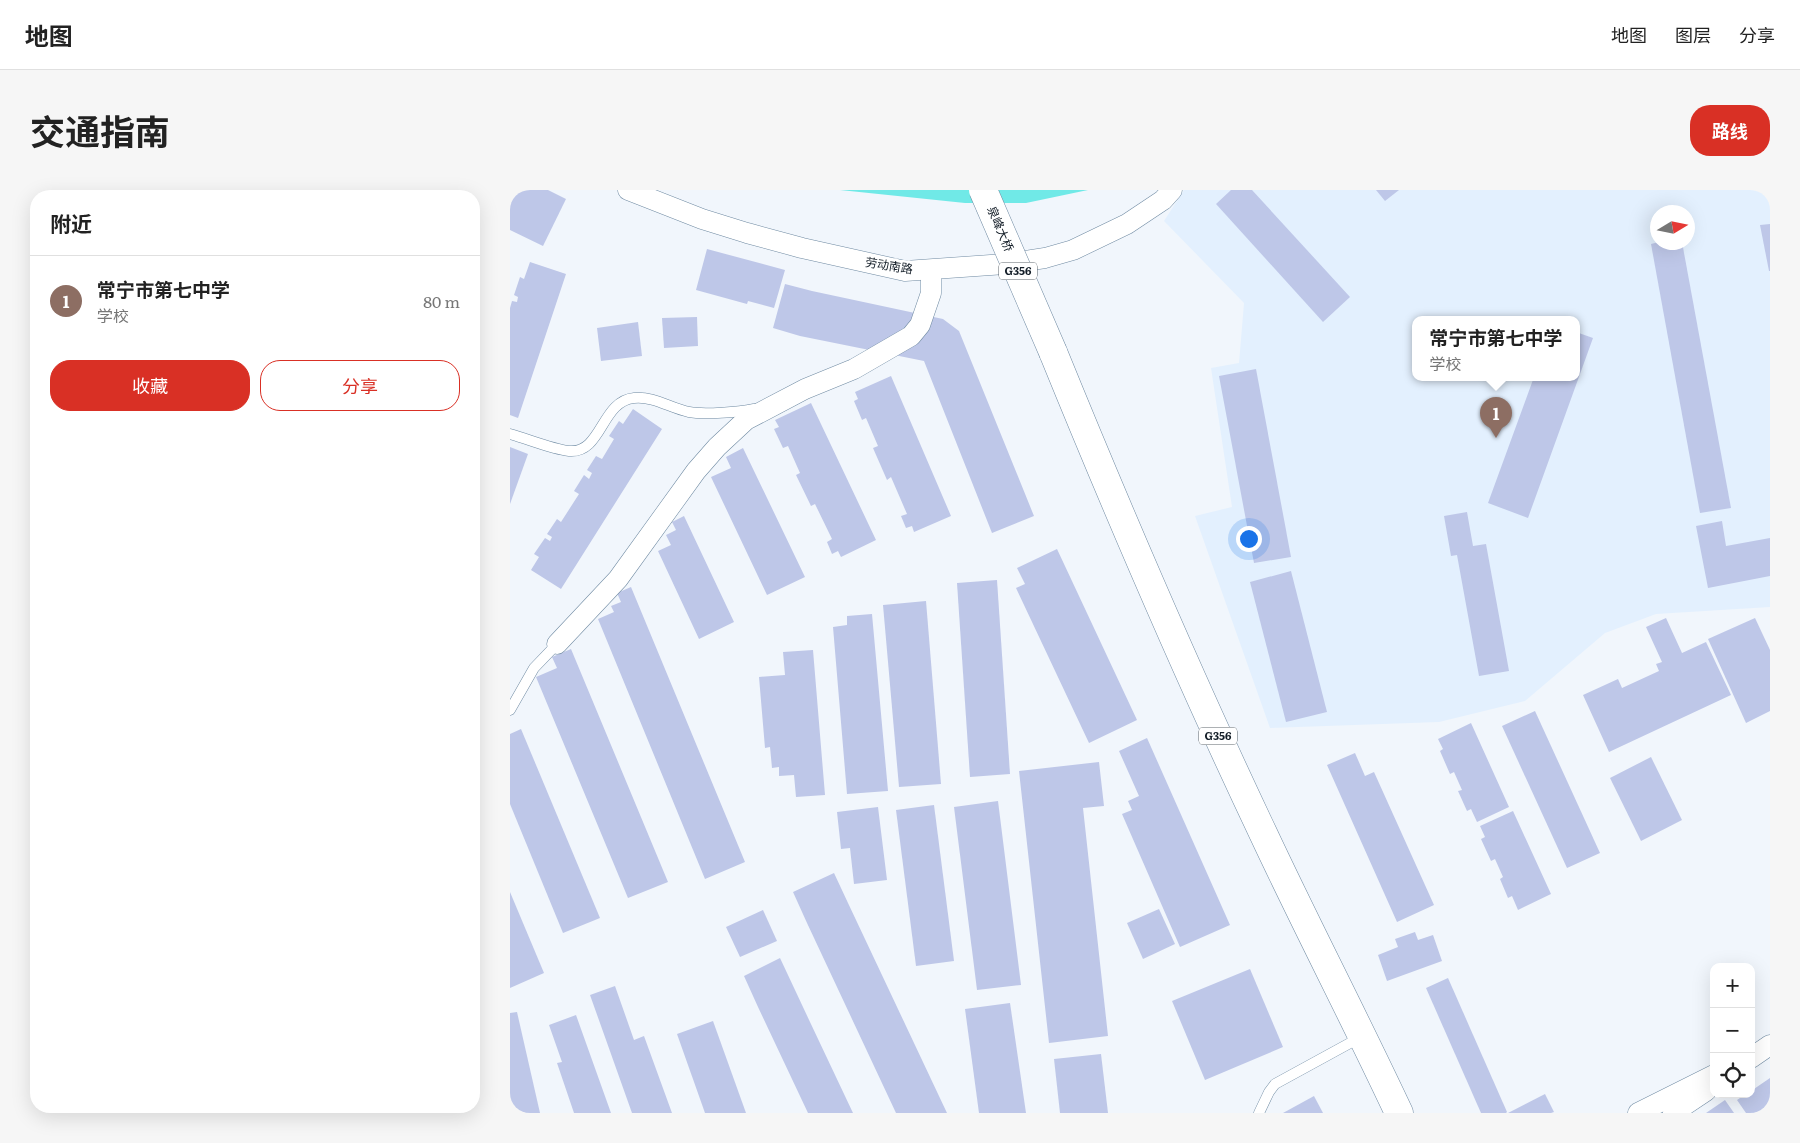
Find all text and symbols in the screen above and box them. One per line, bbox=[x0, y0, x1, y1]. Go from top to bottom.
text: 地图 bbox=[25, 17, 73, 52]
text: 地图 bbox=[1611, 21, 1647, 48]
text: 图层 bbox=[1675, 21, 1711, 48]
text: 分享 bbox=[1739, 21, 1775, 48]
text: 交通指南 bbox=[30, 104, 170, 156]
button: 路线 bbox=[1690, 105, 1770, 156]
street label: 泉峰大桥 bbox=[983, 203, 1019, 254]
north arrow bbox=[1650, 205, 1695, 250]
text: 附近 bbox=[50, 207, 92, 238]
street label: 劳动南路 bbox=[864, 252, 914, 278]
road number: G356 bbox=[999, 262, 1037, 280]
text: 常宁市第七中学 bbox=[97, 275, 230, 303]
text: 1 bbox=[63, 289, 69, 313]
text: 80 m bbox=[423, 289, 460, 313]
text: 学校 bbox=[97, 303, 129, 327]
popup bbox=[1412, 316, 1580, 381]
text: 常宁市第七中学 bbox=[1429, 323, 1563, 351]
text: 学校 bbox=[1429, 351, 1462, 375]
button: 收藏 bbox=[50, 360, 250, 411]
button: 分享 bbox=[260, 360, 460, 411]
pin: 1 bbox=[1480, 397, 1512, 438]
your location bbox=[1236, 526, 1262, 552]
road number: G356 bbox=[1199, 728, 1237, 744]
map controls bbox=[1710, 963, 1755, 1098]
button: + bbox=[1710, 963, 1755, 1008]
button: − bbox=[1710, 1008, 1755, 1053]
button: locate bbox=[1710, 1053, 1755, 1098]

